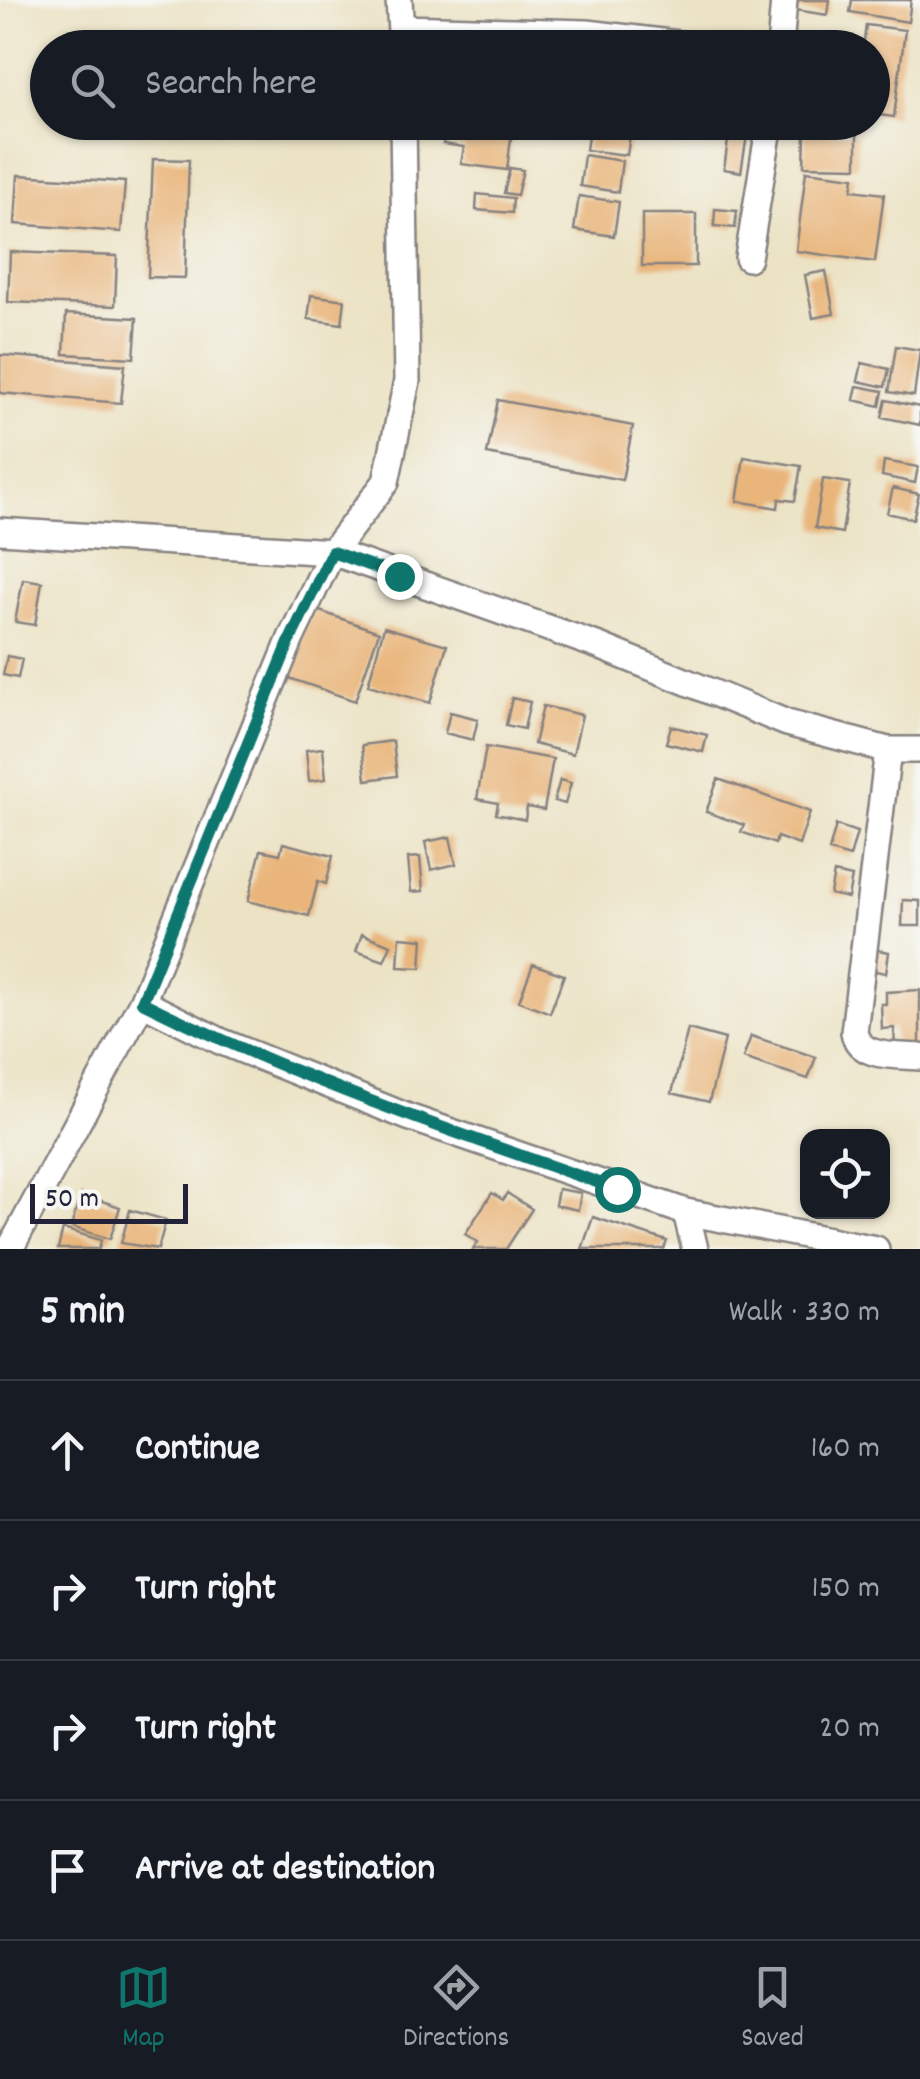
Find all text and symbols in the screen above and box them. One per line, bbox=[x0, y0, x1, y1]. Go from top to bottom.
search box bbox=[30, 30, 890, 140]
icon: search bbox=[65, 58, 120, 113]
text: Search here bbox=[145, 58, 317, 113]
route end bbox=[377, 554, 423, 600]
map controls bbox=[800, 1129, 890, 1219]
button: locate bbox=[800, 1129, 890, 1219]
route start bbox=[595, 1167, 641, 1213]
scale bar bbox=[30, 1179, 188, 1224]
text: 50 m bbox=[45, 1181, 99, 1221]
text: 5 min bbox=[40, 1284, 125, 1344]
text: Walk · 330 m bbox=[729, 1291, 880, 1337]
icon: ahead bbox=[40, 1423, 95, 1478]
text: Continue bbox=[135, 1423, 260, 1478]
text: 160 m bbox=[811, 1427, 880, 1473]
icon: right bbox=[40, 1563, 95, 1618]
text: Turn right bbox=[135, 1563, 276, 1618]
text: 150 m bbox=[811, 1567, 880, 1613]
icon: right bbox=[40, 1703, 95, 1758]
text: Turn right bbox=[135, 1703, 276, 1758]
text: 20 m bbox=[819, 1707, 880, 1753]
icon: arrive bbox=[40, 1843, 95, 1898]
text: Arrive at destination bbox=[135, 1843, 435, 1898]
tab: Map bbox=[116, 1960, 171, 2060]
tab: Directions bbox=[403, 1960, 509, 2060]
tab: Saved bbox=[741, 1960, 804, 2060]

